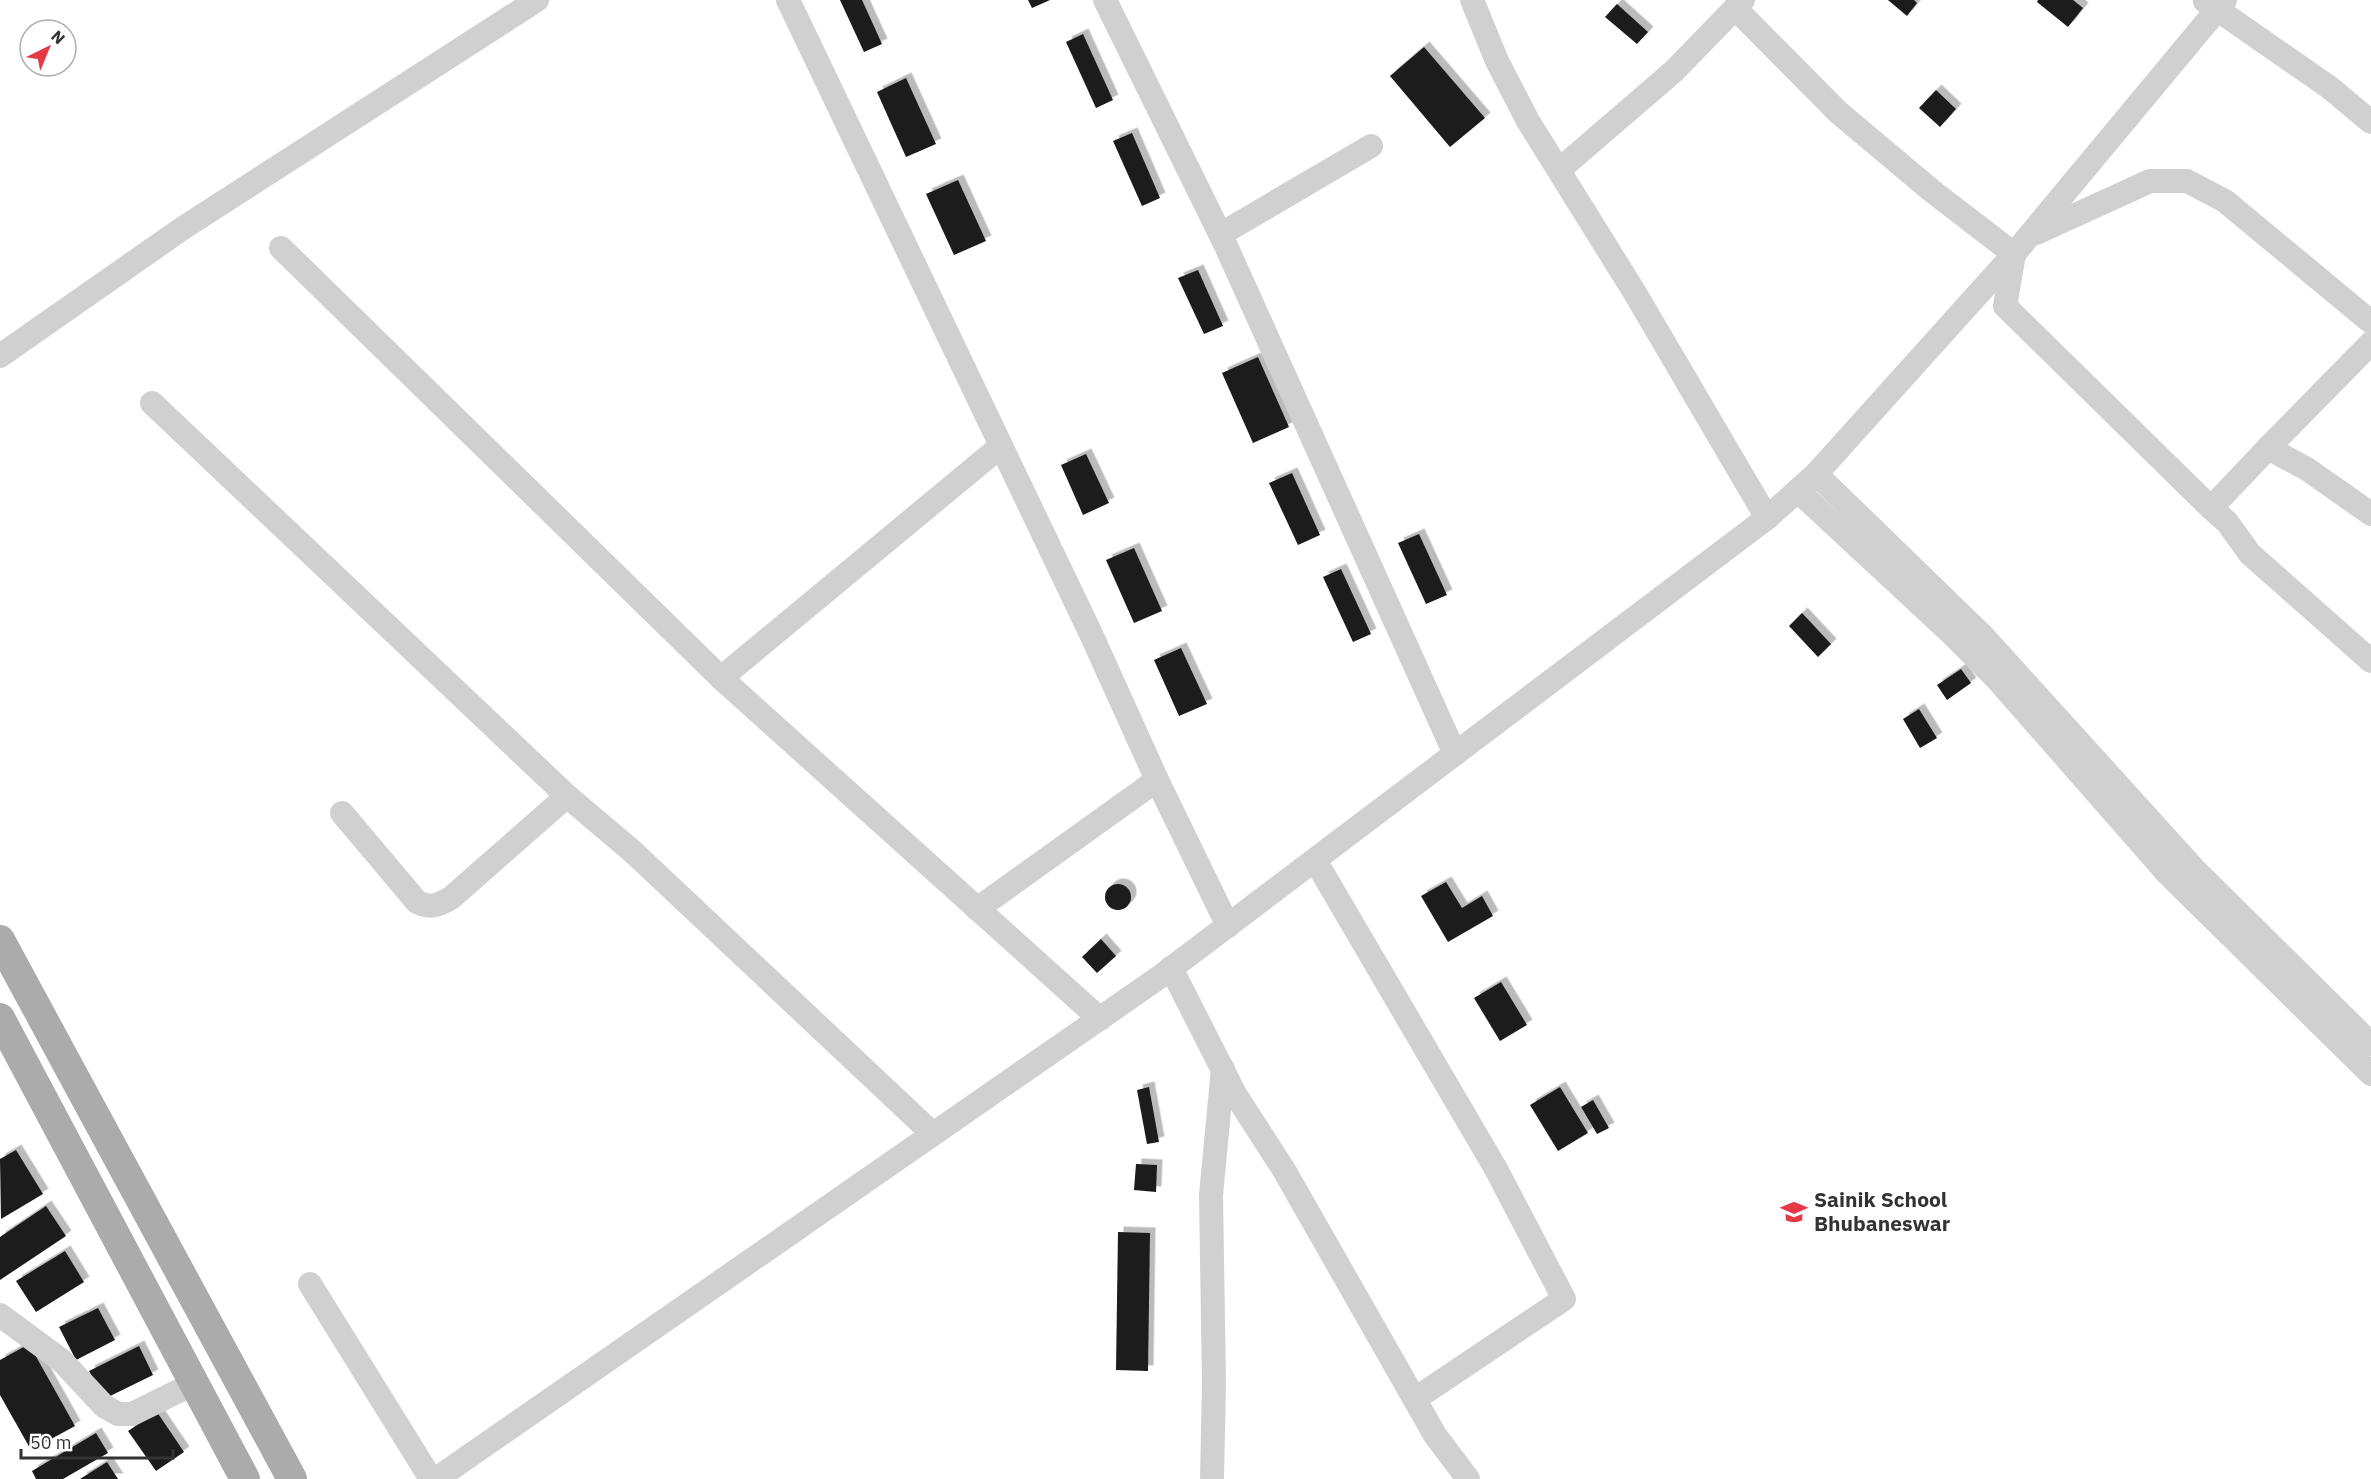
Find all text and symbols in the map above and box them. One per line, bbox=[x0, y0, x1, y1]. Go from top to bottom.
north arrow bbox=[18, 18, 78, 78]
text: N bbox=[47, 26, 69, 48]
place label: Sainik School Bhubaneswar bbox=[1814, 1185, 1951, 1237]
school or university icon: Sainik School Bhubaneswar bbox=[1779, 1197, 1809, 1227]
scale bar bbox=[21, 1422, 172, 1460]
text: 50 m bbox=[30, 1431, 72, 1454]

